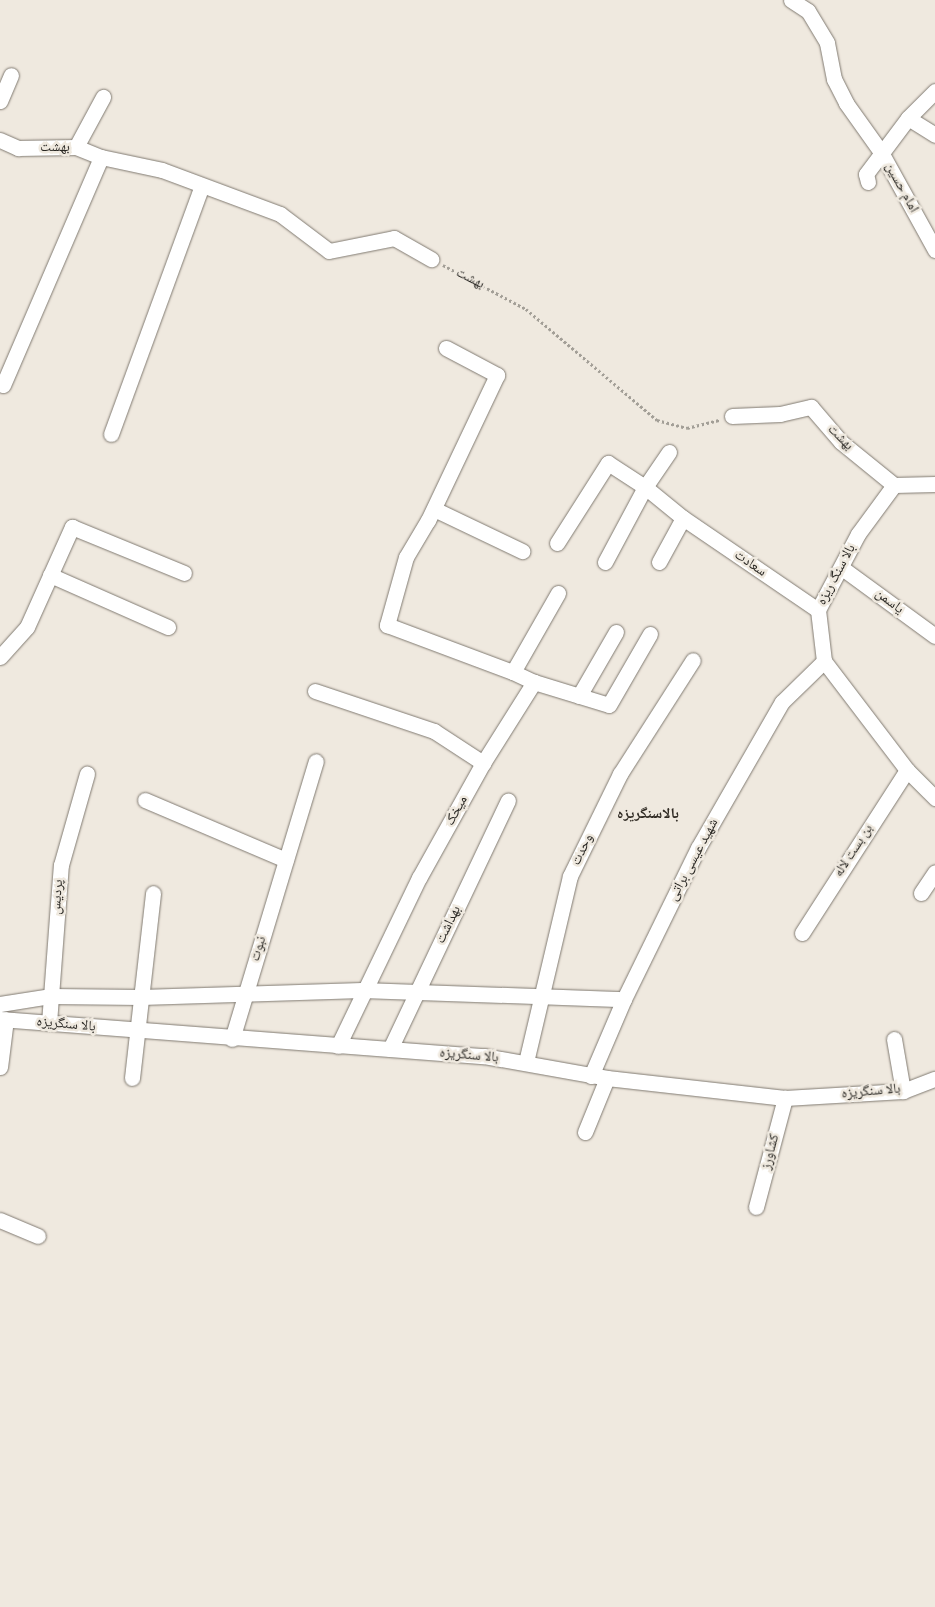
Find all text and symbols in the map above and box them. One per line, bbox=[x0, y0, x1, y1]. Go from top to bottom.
street label: بهشت bbox=[40, 140, 70, 156]
street label: امام حسین bbox=[880, 160, 922, 216]
street label: بهشت bbox=[453, 265, 487, 293]
street label: بهشت bbox=[823, 421, 857, 455]
street label: بالا سنگ ریزه bbox=[814, 542, 860, 608]
street label: سعادت bbox=[731, 547, 769, 581]
street label: یاسمن bbox=[871, 586, 907, 618]
street label: میخک bbox=[442, 793, 472, 829]
district label: بالاسنگریزه bbox=[617, 807, 679, 825]
street label: شهید عیسی براتی bbox=[665, 816, 723, 904]
street label: بن بست لاله bbox=[831, 822, 877, 880]
street label: وحدت bbox=[568, 832, 598, 868]
street label: پردیس bbox=[48, 879, 68, 915]
street label: بهداشت bbox=[433, 903, 465, 947]
street label: نبوت bbox=[247, 934, 271, 964]
street label: بالا سنگریزه bbox=[36, 1014, 96, 1036]
street label: بالا سنگریزه bbox=[439, 1045, 499, 1067]
street label: بالا سنگریزه bbox=[841, 1081, 901, 1103]
street label: کشاورز bbox=[758, 1132, 784, 1172]

